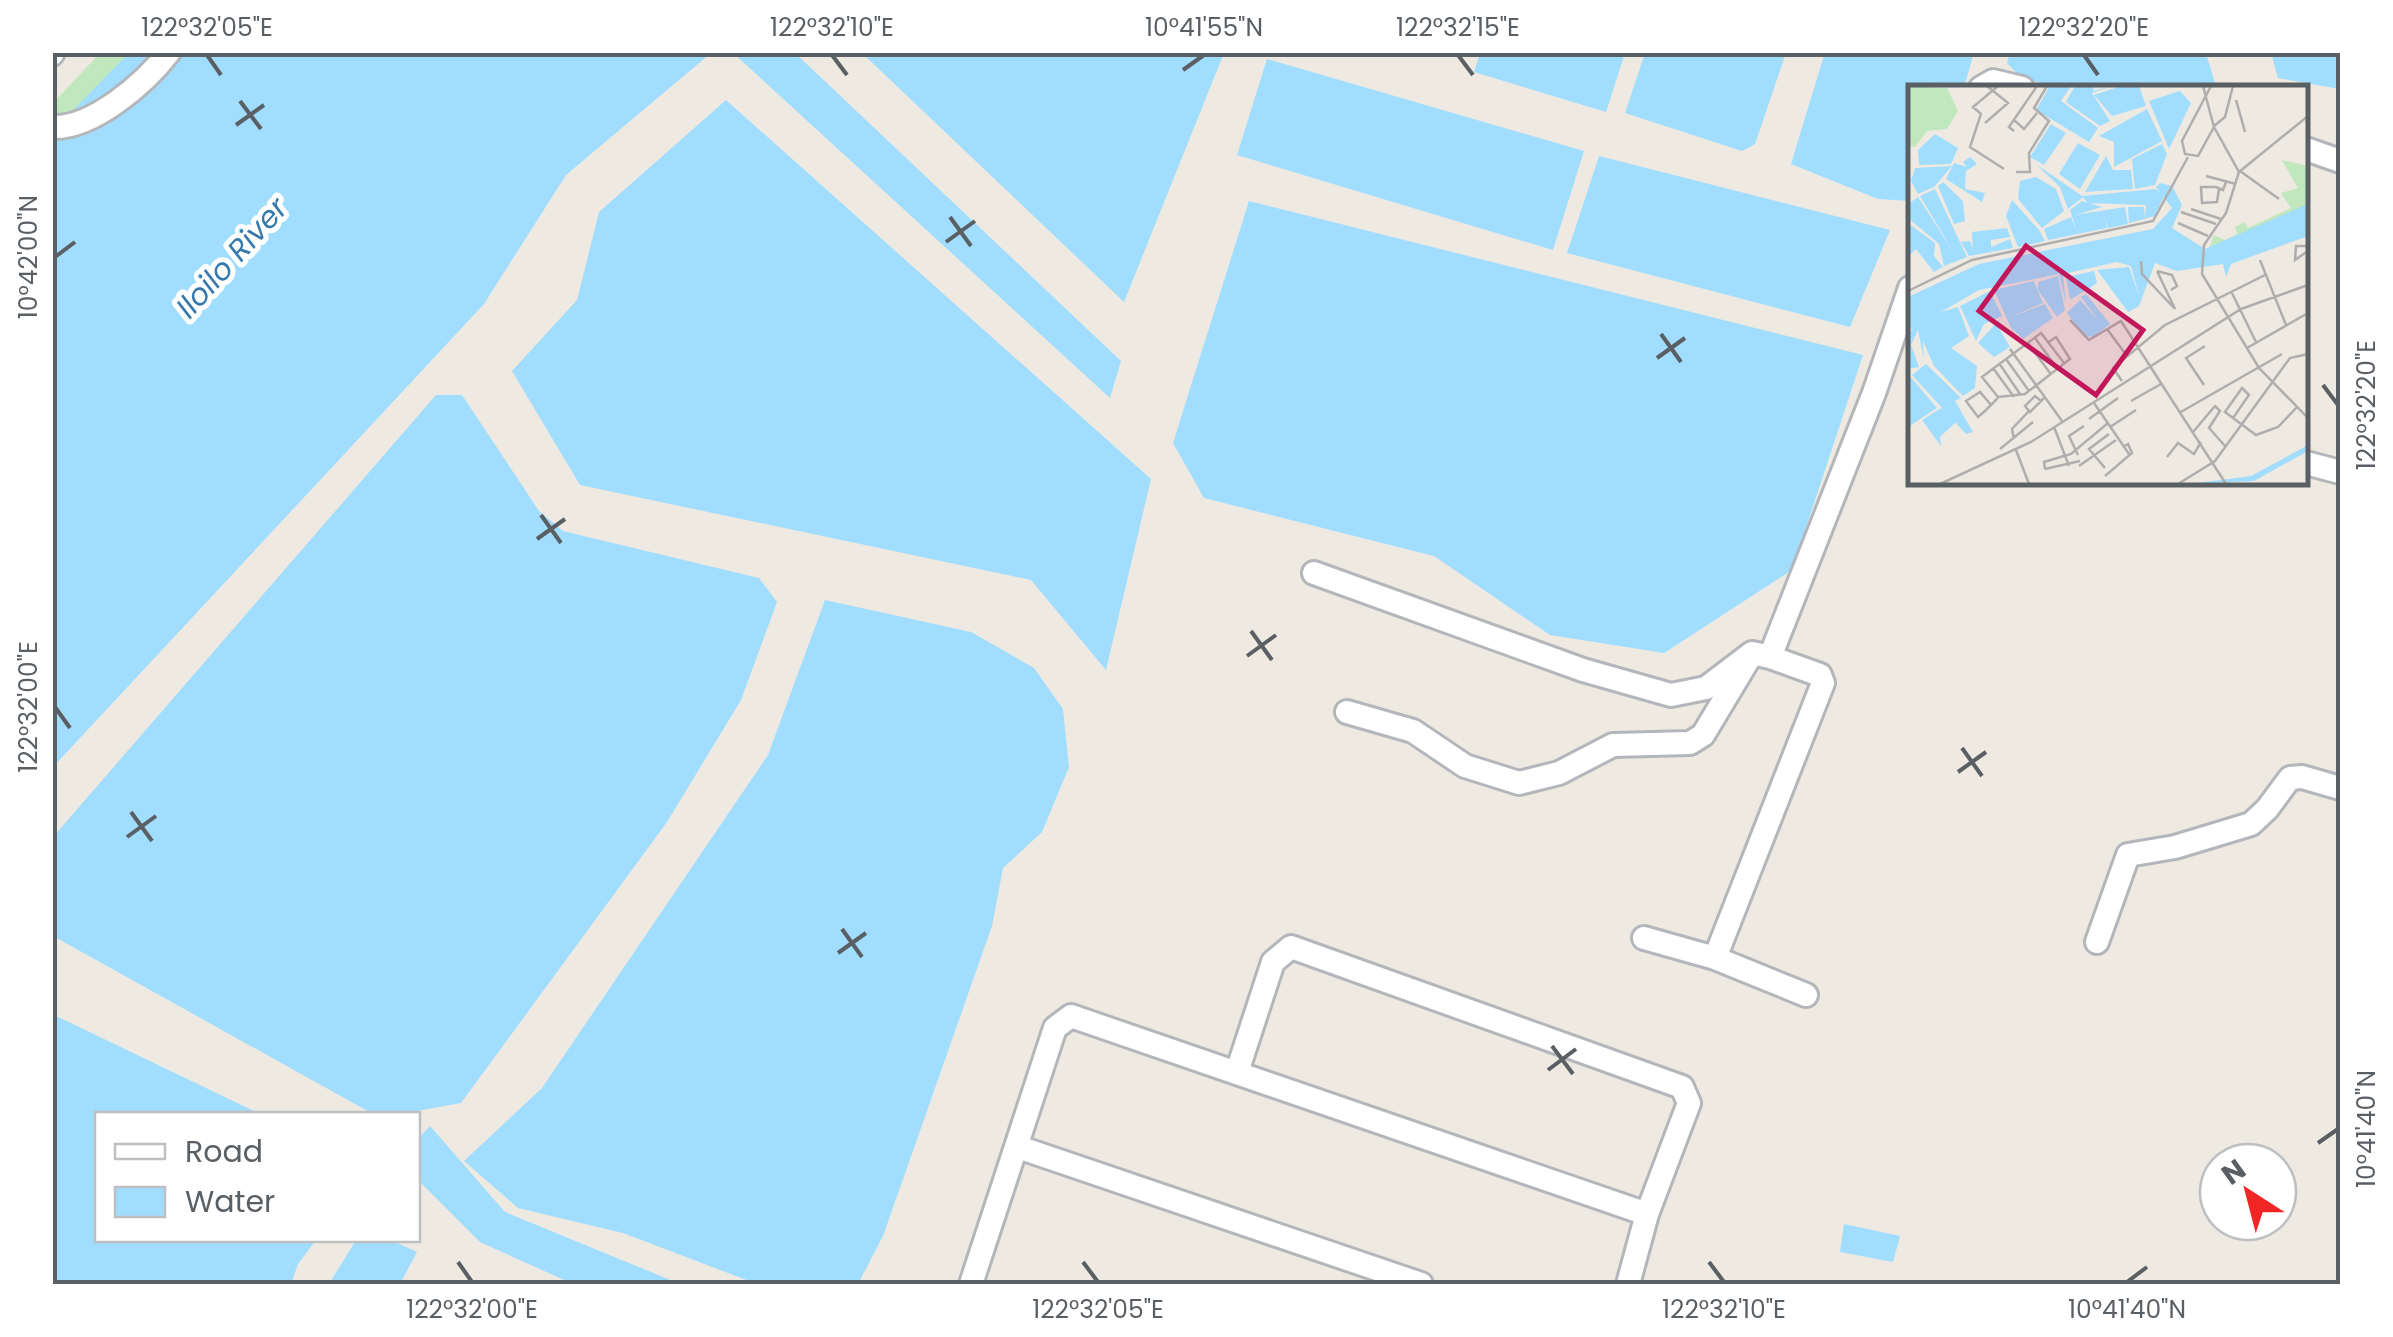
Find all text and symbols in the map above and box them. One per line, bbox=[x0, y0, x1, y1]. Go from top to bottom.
text: 122°32'05"E bbox=[141, 10, 273, 45]
text: 122°32'10"E bbox=[770, 10, 894, 45]
text: 10°41'55"N bbox=[1145, 10, 1263, 45]
text: 122°32'15"E bbox=[1396, 10, 1520, 45]
text: 122°32'20"E bbox=[2019, 10, 2149, 45]
inset map bbox=[1908, 85, 2308, 485]
water label: Iloilo River bbox=[166, 187, 298, 327]
text: 10°42'00"N bbox=[11, 195, 46, 319]
text: 122°32'20"E bbox=[2349, 340, 2384, 470]
text: 122°32'00"E bbox=[11, 641, 46, 773]
text: 10°41'40"N bbox=[2349, 1070, 2384, 1188]
legend bbox=[95, 1112, 420, 1242]
text: Road bbox=[185, 1130, 263, 1173]
north arrow bbox=[2198, 1142, 2298, 1242]
text: N bbox=[2214, 1150, 2254, 1194]
text: Water bbox=[185, 1180, 275, 1223]
text: 122°32'00"E bbox=[406, 1292, 538, 1327]
text: 122°32'05"E bbox=[1032, 1292, 1164, 1327]
text: 122°32'10"E bbox=[1662, 1292, 1786, 1327]
text: 10°41'40"N bbox=[2068, 1292, 2186, 1327]

